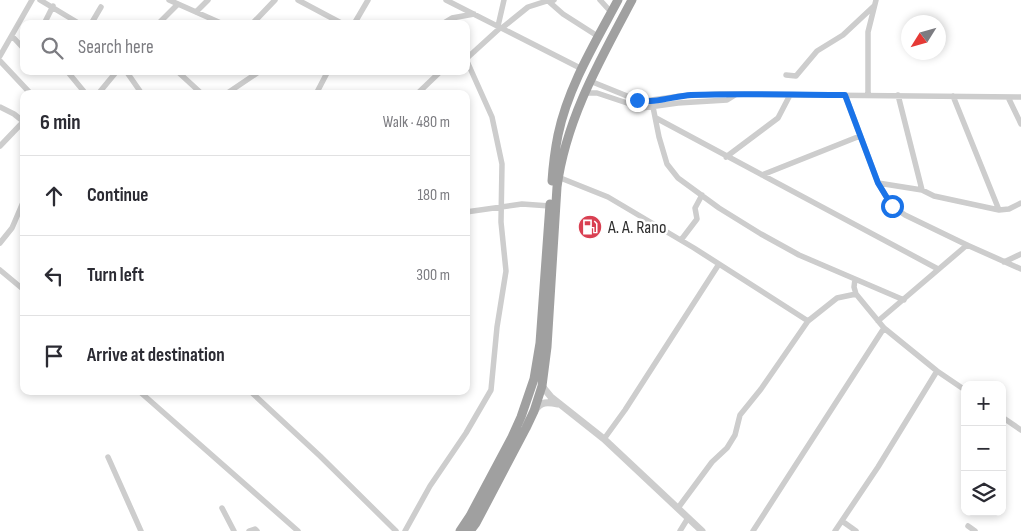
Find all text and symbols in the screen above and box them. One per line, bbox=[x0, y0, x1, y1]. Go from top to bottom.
north arrow bbox=[901, 15, 946, 60]
search box bbox=[20, 20, 470, 75]
icon: search bbox=[38, 34, 66, 62]
text: Search here bbox=[78, 36, 154, 59]
route end bbox=[626, 89, 649, 112]
text: 6 min bbox=[40, 110, 81, 135]
text: Walk · 480 m bbox=[383, 113, 450, 132]
icon: ahead bbox=[40, 182, 68, 210]
text: Continue bbox=[87, 184, 148, 207]
text: 180 m bbox=[417, 186, 450, 205]
route start bbox=[881, 195, 904, 218]
fuel station icon: A. A. Rano bbox=[577, 214, 603, 240]
place label: A. A. Rano bbox=[607, 217, 666, 238]
icon: left bbox=[40, 262, 68, 290]
text: Turn left bbox=[87, 264, 144, 287]
text: 300 m bbox=[416, 266, 450, 285]
icon: arrive bbox=[40, 342, 68, 370]
text: Arrive at destination bbox=[87, 344, 225, 367]
map controls bbox=[961, 381, 1006, 516]
button: + bbox=[961, 381, 1006, 426]
button: − bbox=[961, 426, 1006, 471]
button: layers bbox=[961, 471, 1006, 516]

